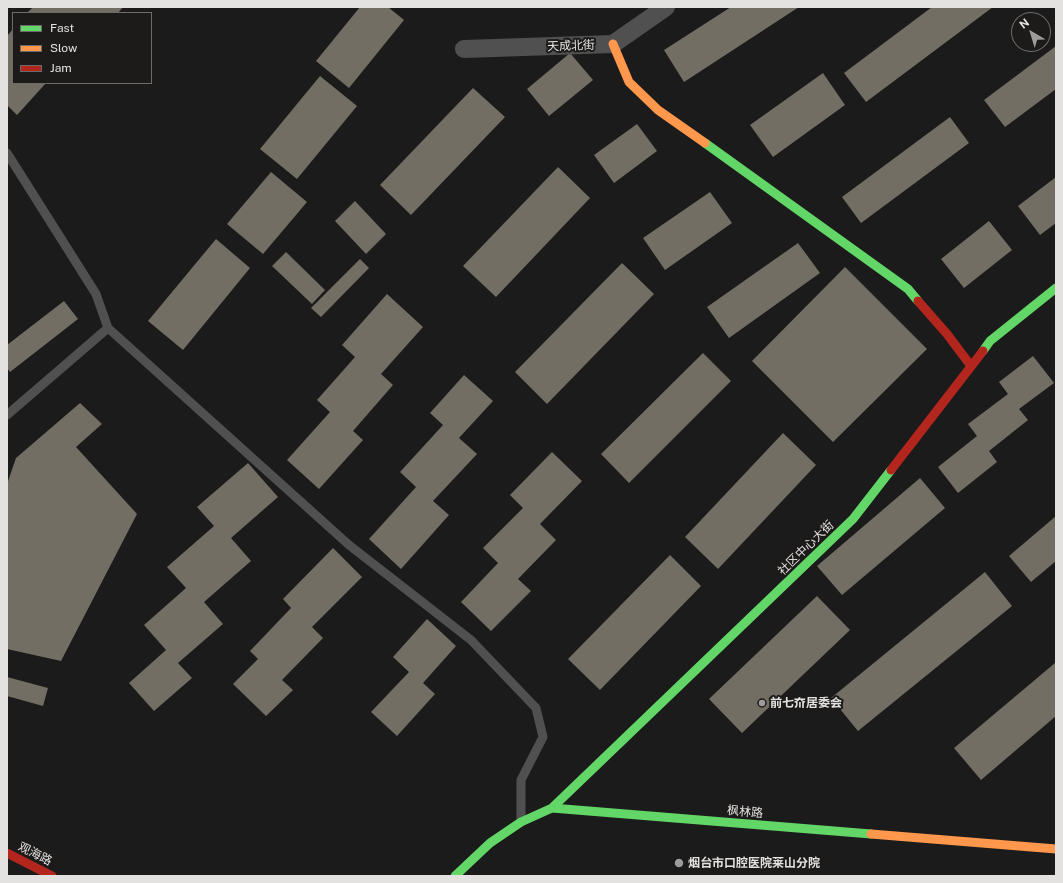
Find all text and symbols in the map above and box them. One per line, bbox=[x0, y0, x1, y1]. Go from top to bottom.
legend bbox=[12, 12, 152, 84]
north arrow bbox=[1011, 12, 1051, 52]
text: N bbox=[1017, 16, 1031, 31]
text: Fast bbox=[50, 21, 74, 35]
street label: 天成北街 bbox=[547, 38, 595, 54]
text: Slow bbox=[50, 41, 77, 55]
text: Jam bbox=[50, 61, 72, 75]
street label: 社区中心大街 bbox=[775, 518, 837, 578]
place label: 前七夼居委会 bbox=[770, 696, 842, 710]
marker: 前七夼居委会 bbox=[757, 698, 767, 708]
street label: 枫林路 bbox=[726, 803, 764, 821]
street label: 观海路 bbox=[16, 839, 54, 869]
place label: 烟台市口腔医院莱山分院 bbox=[688, 856, 820, 870]
marker: 烟台市口腔医院莱山分院 bbox=[673, 857, 685, 869]

